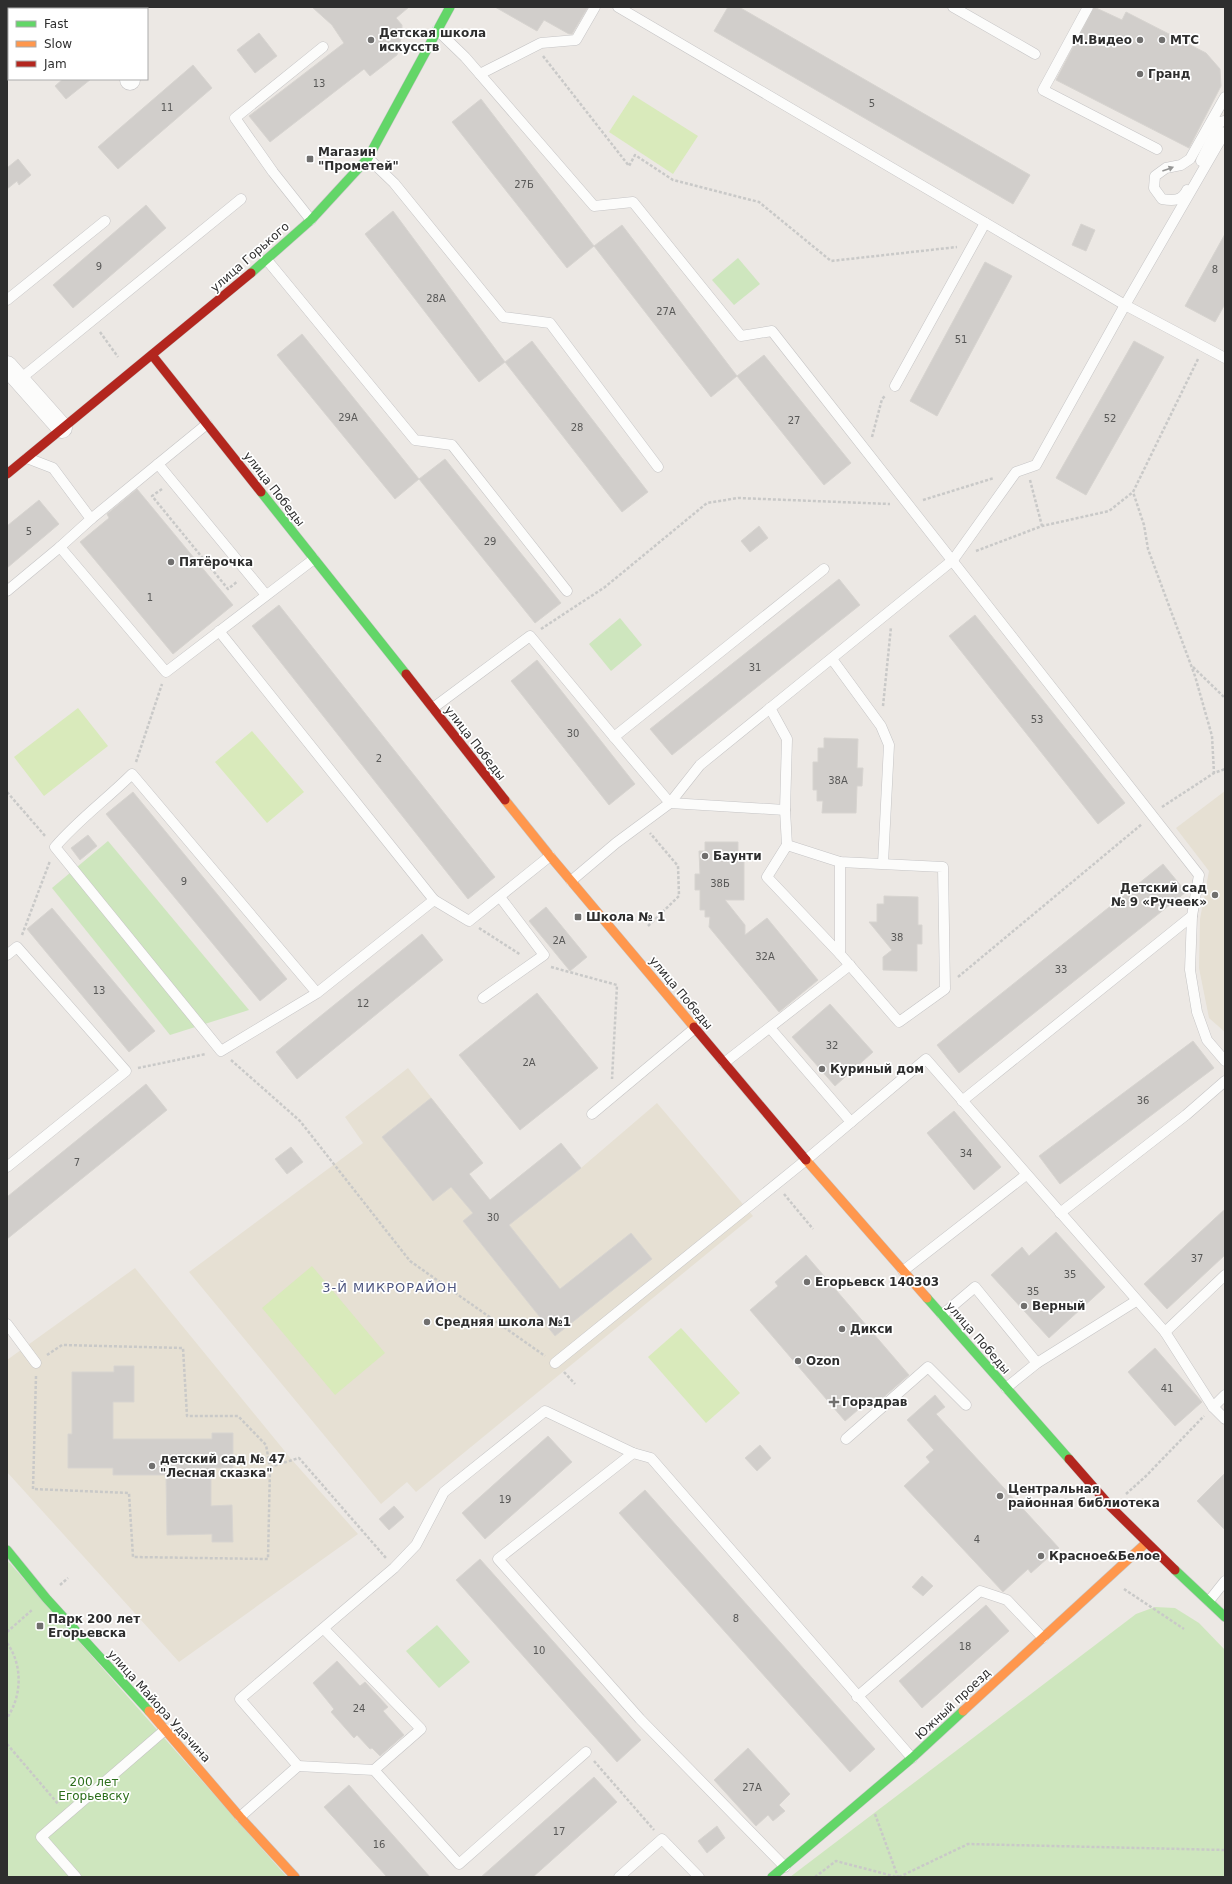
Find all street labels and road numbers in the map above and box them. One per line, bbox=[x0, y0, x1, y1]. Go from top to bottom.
street label: улица Горького bbox=[208, 219, 292, 295]
street label: улица Победы bbox=[241, 449, 307, 529]
street label: улица Победы bbox=[442, 703, 508, 783]
street label: улица Победы bbox=[646, 954, 716, 1032]
street label: улица Победы bbox=[943, 1299, 1013, 1377]
street label: улица Майора Удачина bbox=[105, 1647, 213, 1765]
street label: Южный проезд bbox=[913, 1666, 993, 1742]

